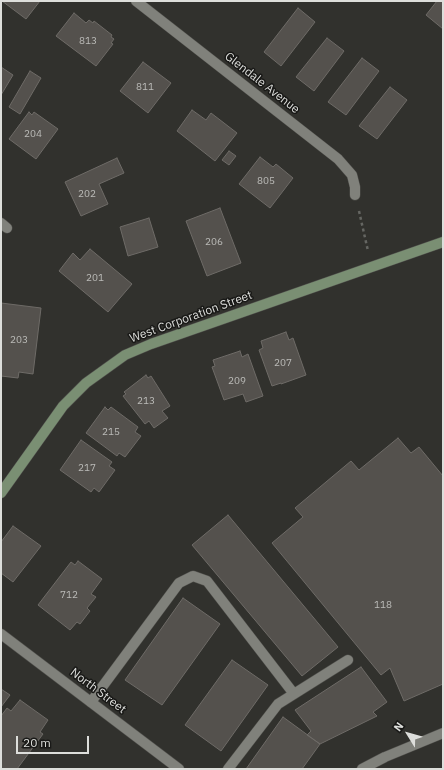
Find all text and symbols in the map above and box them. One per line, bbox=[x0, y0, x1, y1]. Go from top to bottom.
house number: 813 bbox=[79, 35, 97, 47]
street label: Glendale Avenue bbox=[222, 49, 302, 117]
house number: 811 bbox=[136, 81, 154, 93]
house number: 204 bbox=[24, 128, 42, 140]
house number: 805 bbox=[257, 175, 275, 187]
house number: 202 bbox=[78, 188, 96, 200]
house number: 206 bbox=[205, 236, 223, 248]
house number: 201 bbox=[86, 272, 104, 284]
street label: West Corporation Street bbox=[128, 288, 254, 346]
house number: 203 bbox=[10, 334, 28, 346]
house number: 207 bbox=[274, 357, 292, 369]
house number: 209 bbox=[228, 375, 246, 387]
house number: 213 bbox=[137, 395, 155, 407]
house number: 215 bbox=[102, 426, 120, 438]
house number: 217 bbox=[78, 462, 96, 474]
house number: 712 bbox=[60, 589, 78, 601]
house number: 118 bbox=[374, 599, 392, 611]
street label: North Street bbox=[67, 665, 129, 717]
north arrow bbox=[388, 714, 428, 754]
text: N bbox=[390, 719, 406, 734]
scale bar bbox=[18, 728, 91, 754]
text: 20 m bbox=[23, 735, 51, 750]

